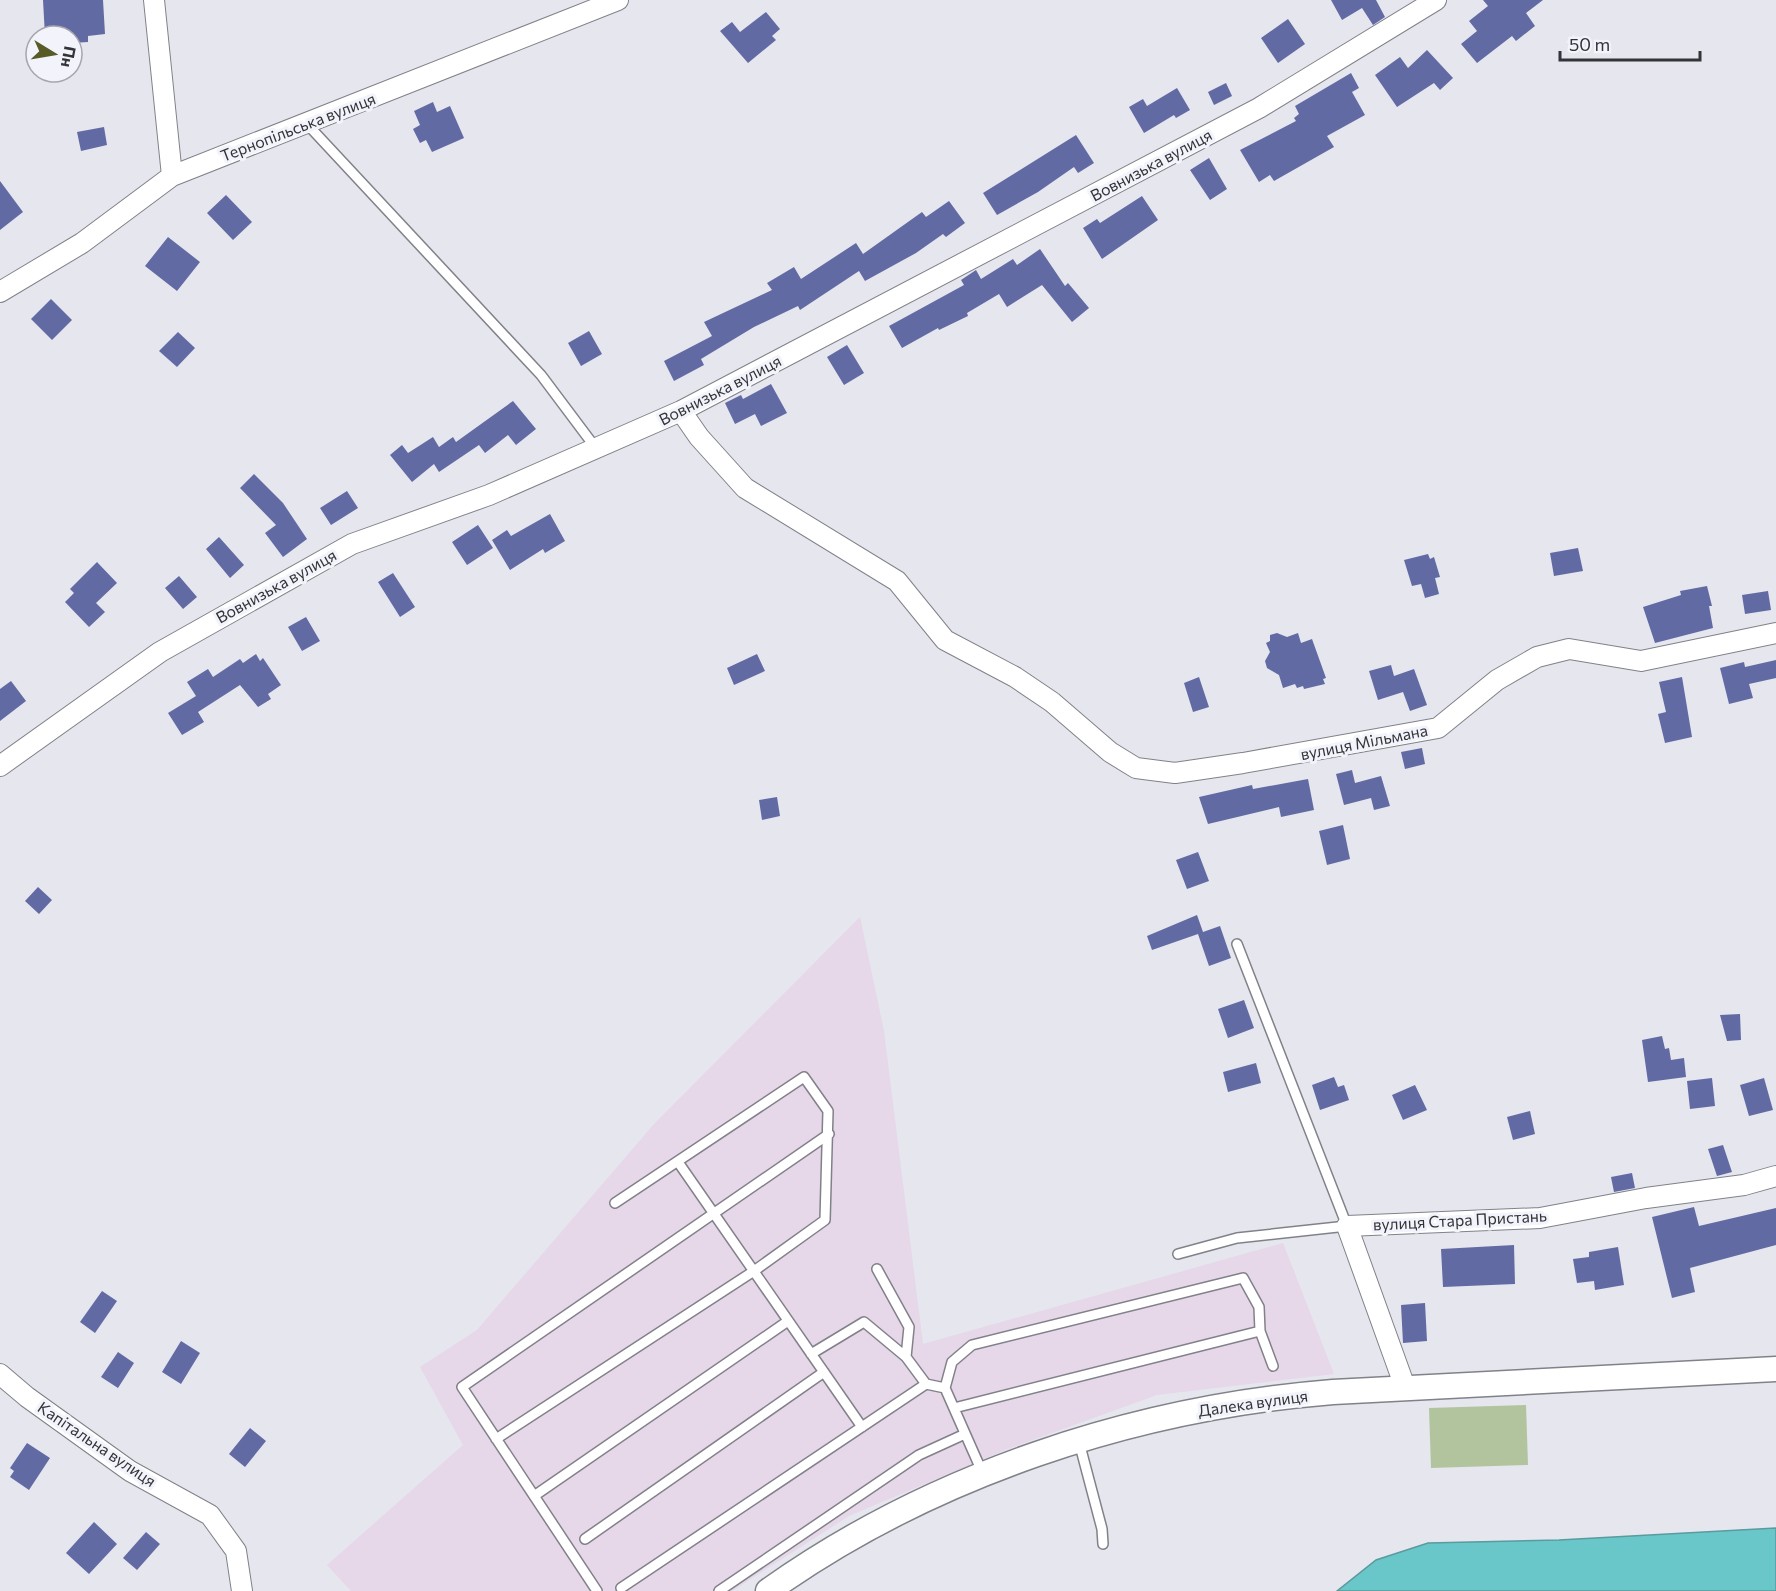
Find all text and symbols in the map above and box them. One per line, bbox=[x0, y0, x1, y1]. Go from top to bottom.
north arrow bbox=[24, 24, 84, 84]
scale bar bbox=[1560, 24, 1700, 62]
text: 50 m bbox=[1569, 33, 1610, 55]
text: Пн bbox=[58, 45, 81, 69]
street label: Тернопільська вулиця bbox=[218, 88, 378, 165]
street label: Вовнизька вулиця bbox=[1087, 125, 1215, 205]
street label: Вовнизька вулиця bbox=[655, 350, 784, 429]
street label: Вовнизька вулиця bbox=[212, 545, 339, 627]
street label: вулиця Мільмана bbox=[1299, 720, 1429, 763]
street label: вулиця Стара Пристань bbox=[1373, 1205, 1547, 1234]
street label: Далека вулиця bbox=[1197, 1385, 1309, 1420]
street label: Капітальна вулиця bbox=[35, 1397, 160, 1490]

